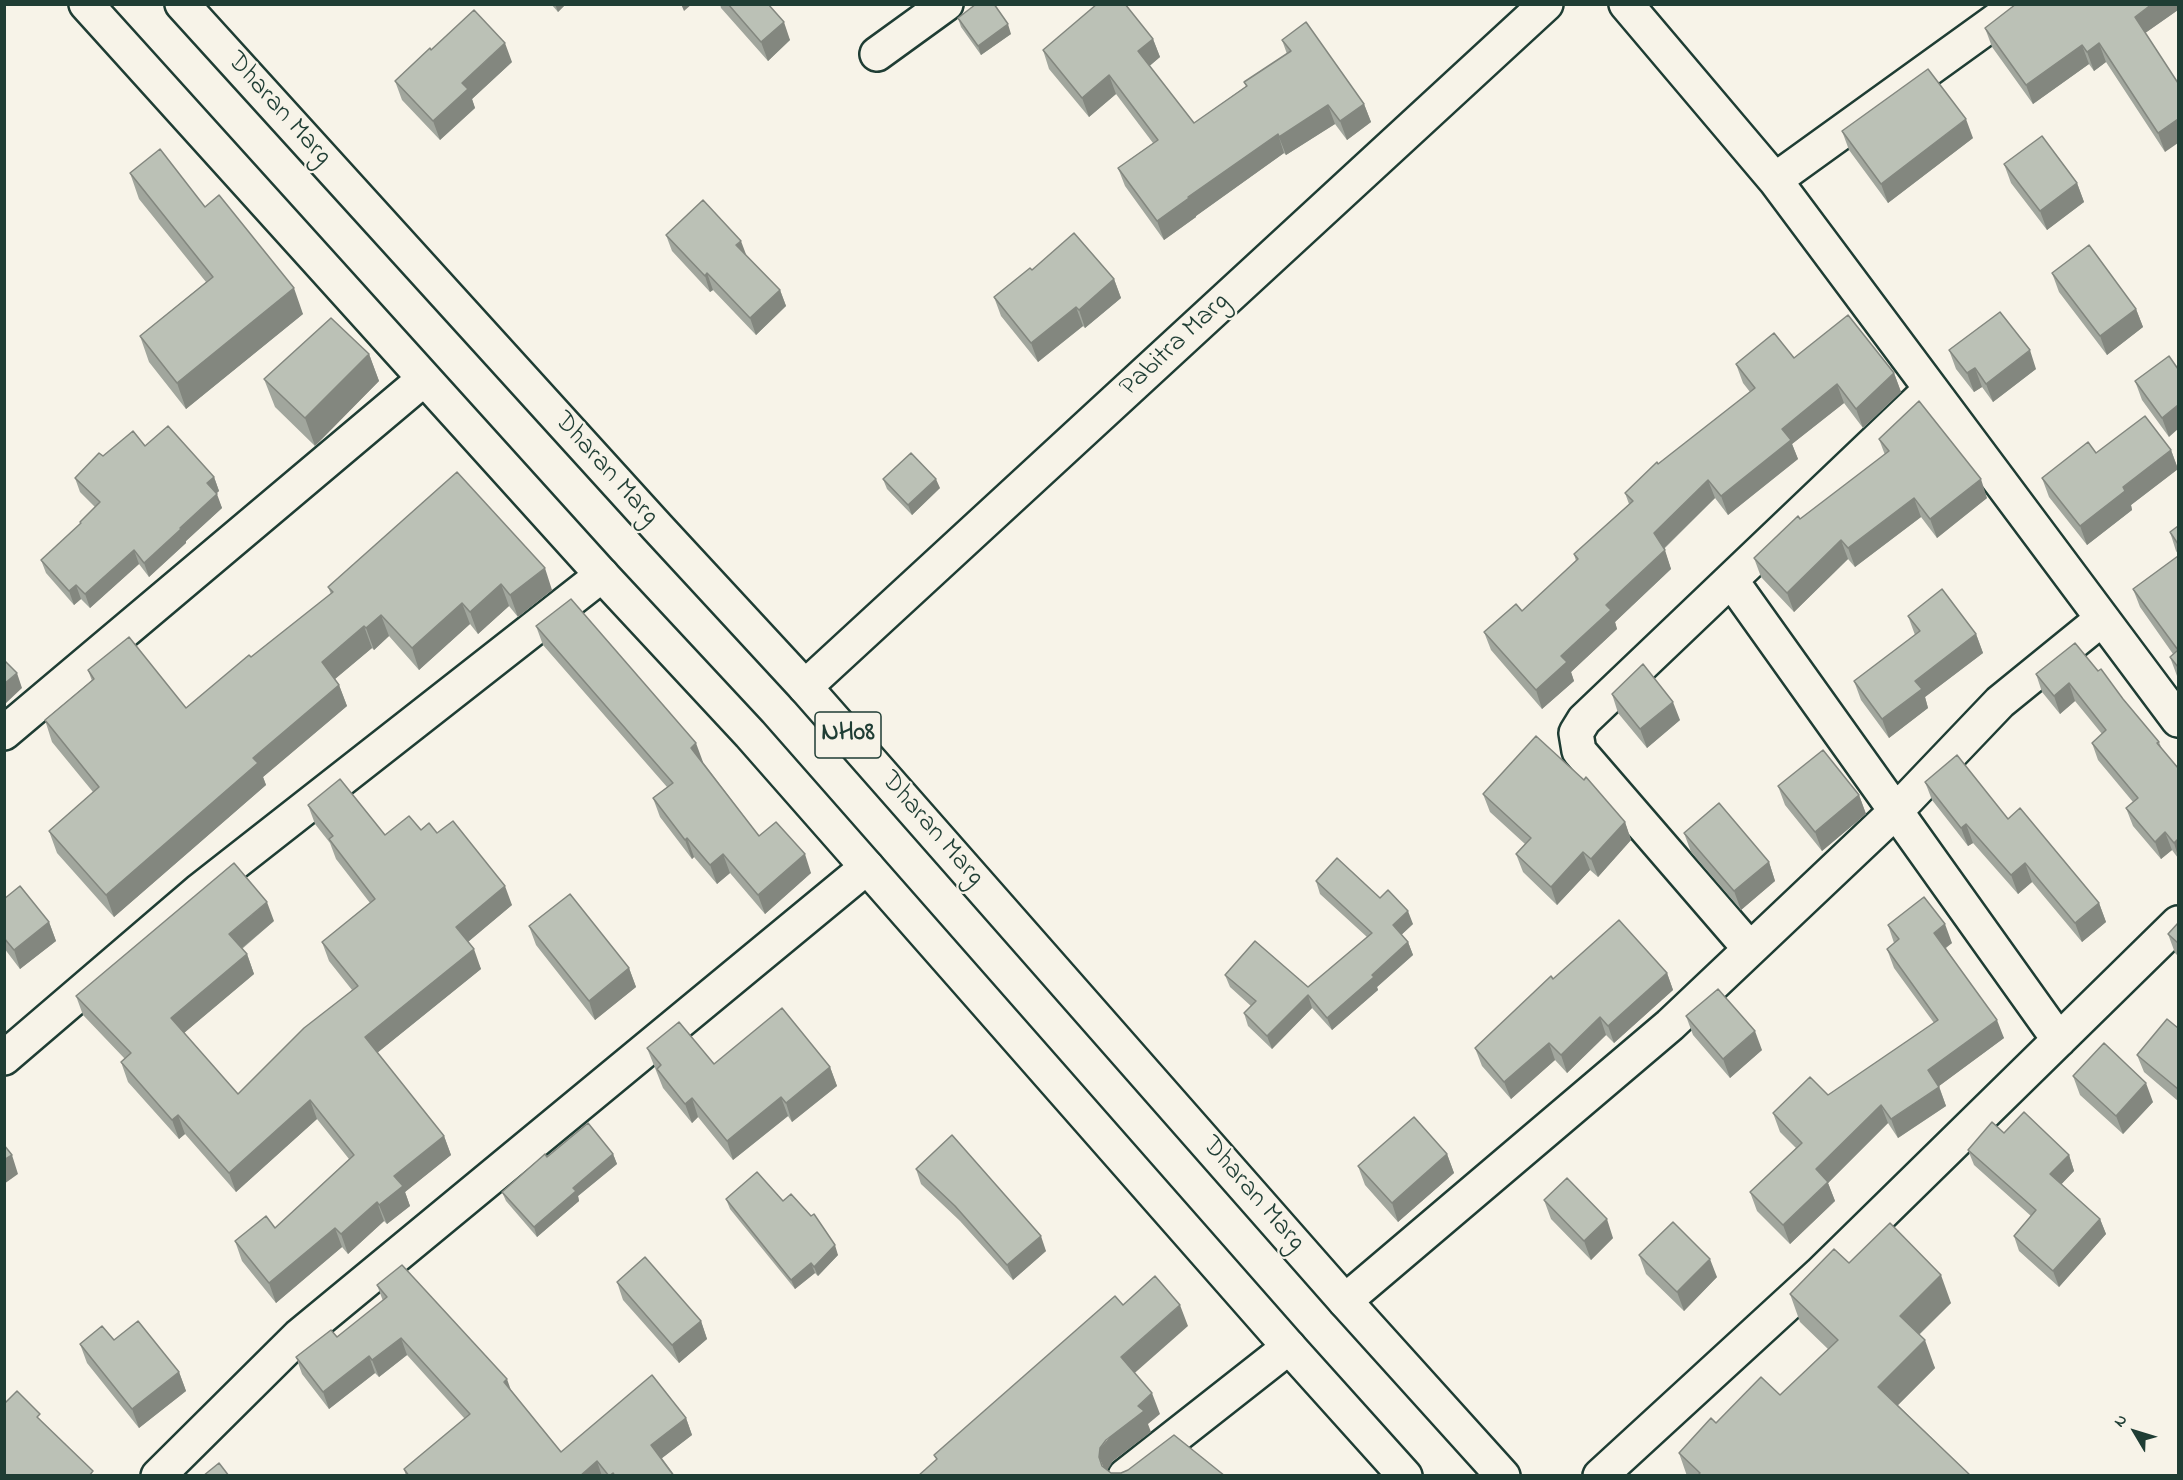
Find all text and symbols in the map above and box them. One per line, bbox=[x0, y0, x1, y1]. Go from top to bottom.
street label: Dharan Marg bbox=[219, 46, 337, 174]
street label: Pabitra Marg bbox=[1114, 287, 1238, 405]
street label: Dharan Marg bbox=[546, 406, 664, 534]
road number: NH08 bbox=[815, 712, 881, 758]
street label: Dharan Marg bbox=[872, 766, 990, 894]
street label: Dharan Marg bbox=[1193, 1131, 1311, 1259]
north arrow bbox=[2105, 1402, 2165, 1462]
text: N bbox=[2108, 1409, 2134, 1433]

